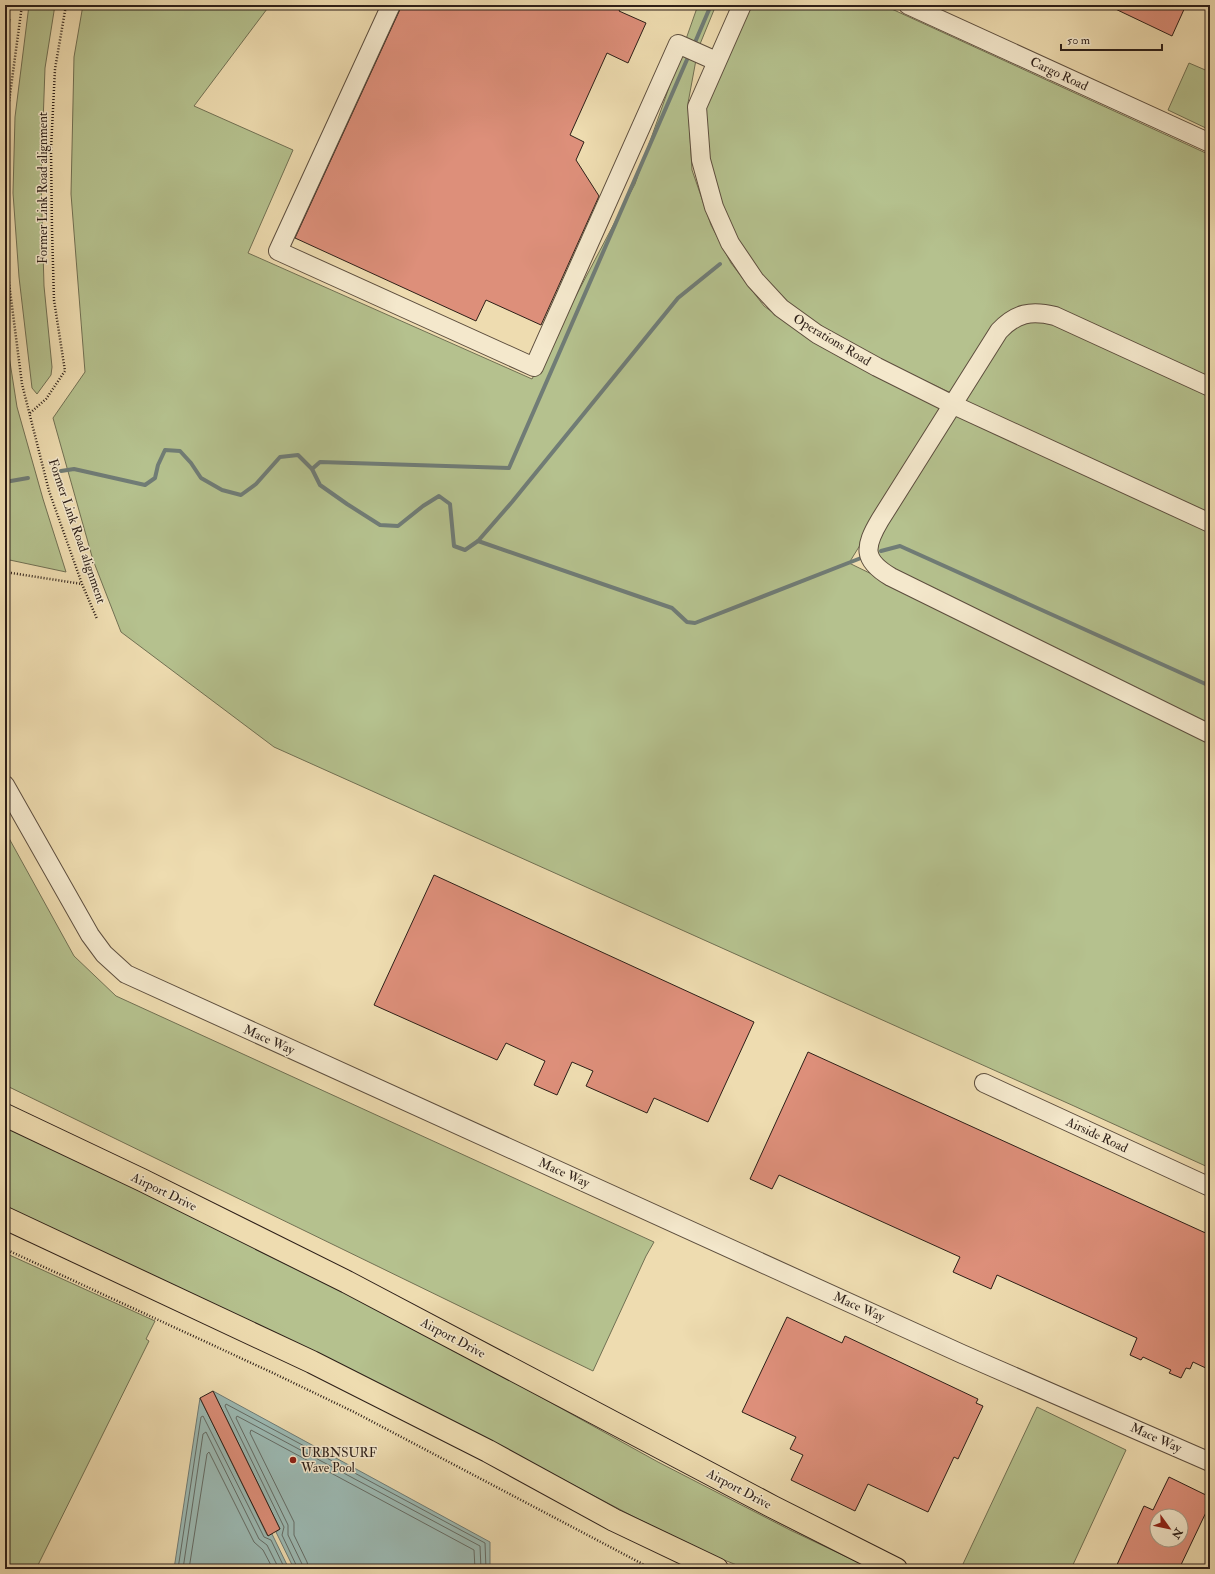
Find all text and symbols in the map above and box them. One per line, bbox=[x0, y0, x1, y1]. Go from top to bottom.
scale bar bbox=[1061, 26, 1162, 52]
text: 50 m bbox=[1067, 33, 1091, 48]
street label: Cargo Road bbox=[1027, 54, 1091, 95]
street label: Former Link Road alignment bbox=[35, 112, 51, 264]
street label: Operations Road bbox=[790, 311, 874, 371]
street label: Former Link Road alignment bbox=[45, 457, 109, 605]
street label: Mace Way bbox=[241, 1022, 297, 1059]
street label: Airside Road bbox=[1063, 1113, 1131, 1156]
street label: Mace Way bbox=[536, 1155, 592, 1192]
street label: Airport Drive bbox=[127, 1169, 200, 1216]
street label: Mace Way bbox=[831, 1289, 887, 1326]
street label: Airport Drive bbox=[417, 1314, 489, 1363]
street label: Mace Way bbox=[1128, 1420, 1184, 1457]
place label: URBNSURF Wave Pool bbox=[300, 1445, 377, 1476]
marker: URBNSURF Wave Pool bbox=[288, 1455, 298, 1465]
street label: Airport Drive bbox=[703, 1465, 775, 1514]
north arrow bbox=[1149, 1508, 1189, 1548]
text: N bbox=[1168, 1525, 1186, 1542]

